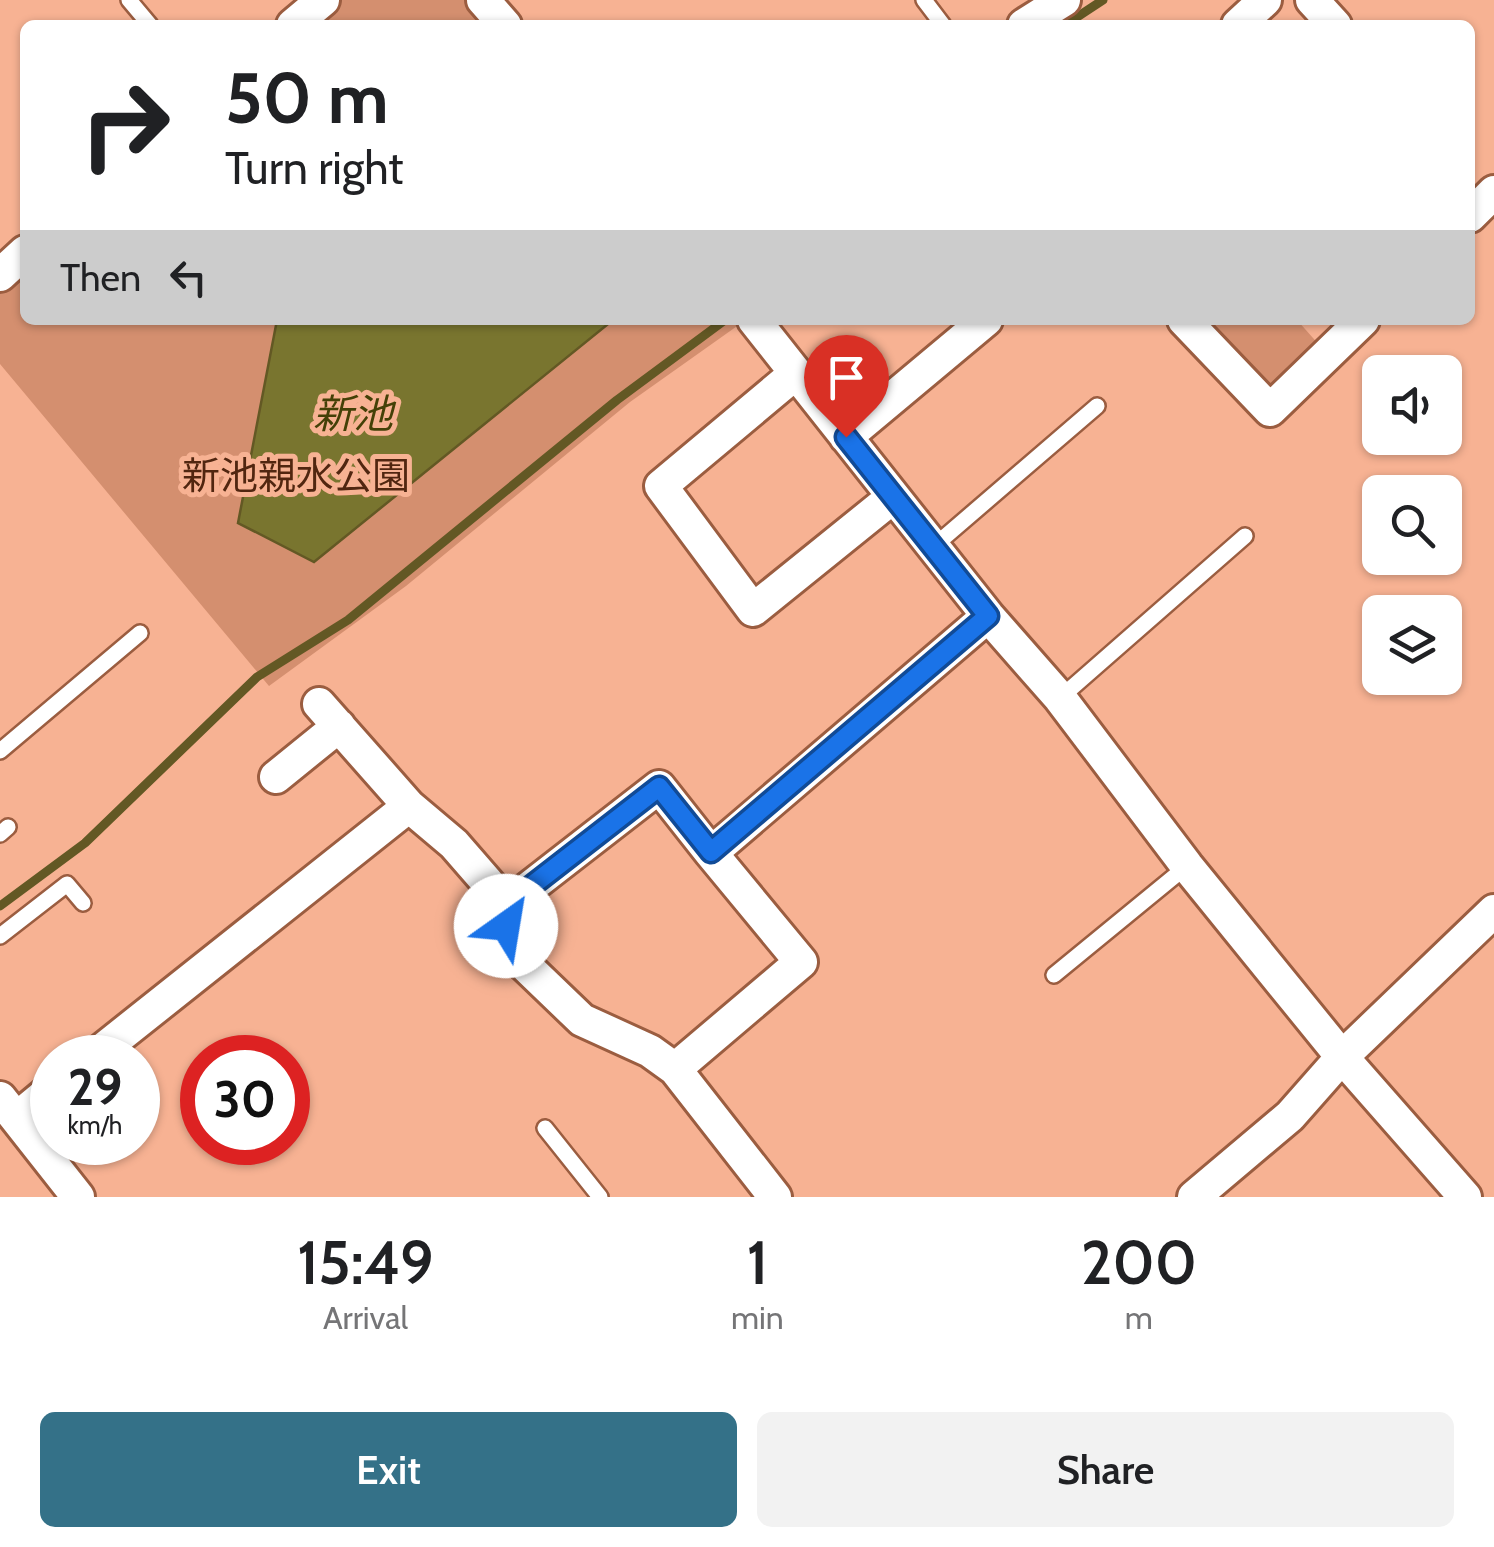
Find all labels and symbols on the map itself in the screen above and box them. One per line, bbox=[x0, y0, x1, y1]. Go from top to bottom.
pin bbox=[804, 335, 889, 438]
water label: 新池 bbox=[313, 389, 397, 438]
park label: 新池親水公園 bbox=[182, 452, 410, 499]
position arrow bbox=[454, 874, 558, 978]
speed limit sign: 30 bbox=[180, 1035, 310, 1165]

